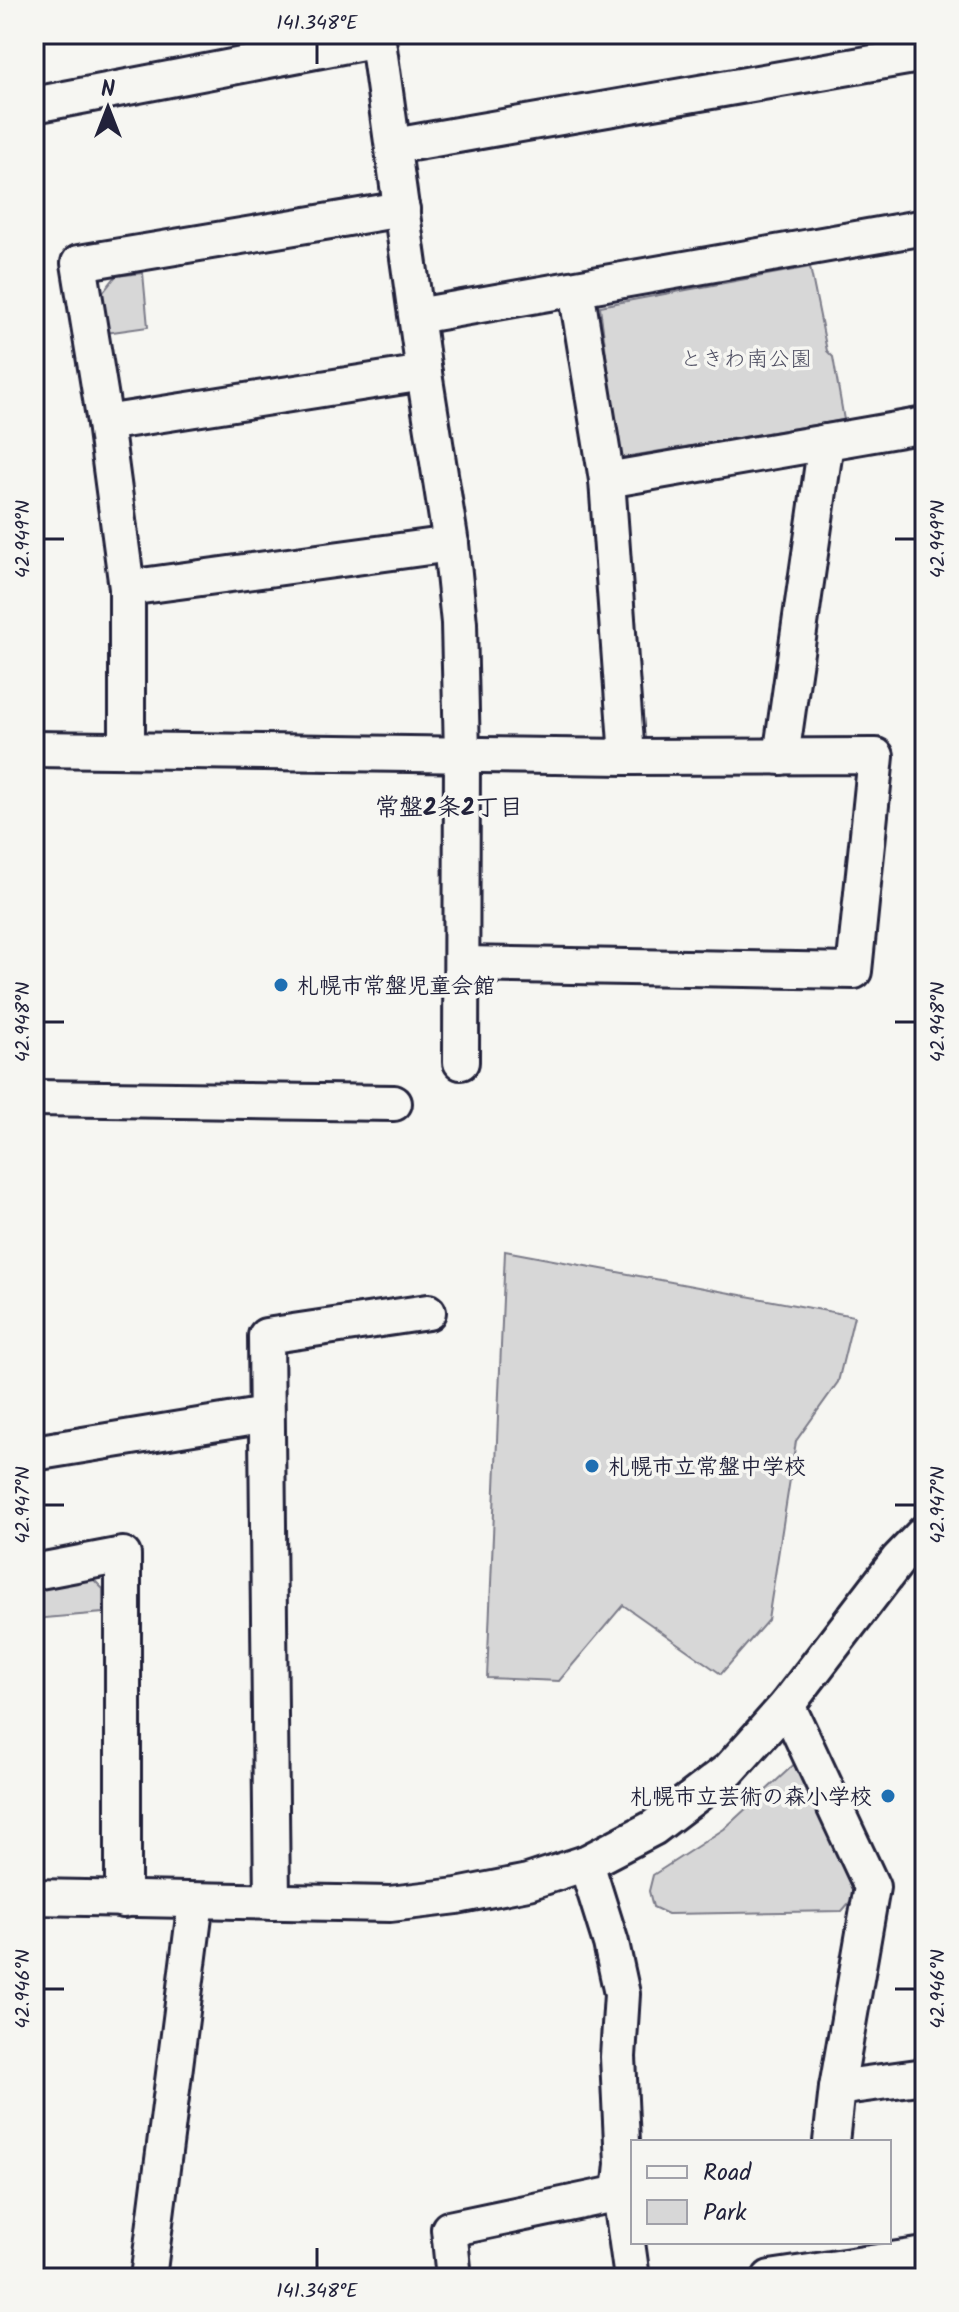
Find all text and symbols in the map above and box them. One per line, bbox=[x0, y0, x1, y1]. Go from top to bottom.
text: 141.348°E bbox=[276, 8, 359, 40]
north arrow bbox=[68, 68, 148, 148]
text: N bbox=[101, 73, 115, 108]
park label: ときわ南公園 bbox=[680, 343, 812, 378]
text: 42.949°N bbox=[8, 500, 40, 578]
text: 42.949°N bbox=[923, 500, 955, 578]
district label: 常盤2条2丁目 bbox=[375, 789, 523, 828]
place label: 札幌市常盤児童会館 bbox=[297, 970, 495, 1005]
marker: 札幌市常盤児童会館 bbox=[272, 976, 290, 994]
text: 42.948°N bbox=[8, 982, 40, 1062]
text: 42.948°N bbox=[923, 982, 955, 1062]
place label: 札幌市立常盤中学校 bbox=[608, 1451, 806, 1486]
marker: 札幌市立常盤中学校 bbox=[583, 1457, 601, 1475]
text: 42.947°N bbox=[8, 1466, 40, 1544]
text: 42.947°N bbox=[923, 1466, 955, 1544]
place label: 札幌市立芸術の森小学校 bbox=[630, 1781, 872, 1816]
marker: 札幌市立芸術の森小学校 bbox=[879, 1787, 897, 1805]
text: 42.946°N bbox=[8, 1949, 40, 2029]
text: 42.946°N bbox=[923, 1949, 955, 2029]
legend bbox=[631, 2140, 891, 2244]
text: Road bbox=[703, 2154, 752, 2193]
text: Park bbox=[703, 2194, 747, 2233]
text: 141.348°E bbox=[276, 2276, 359, 2308]

